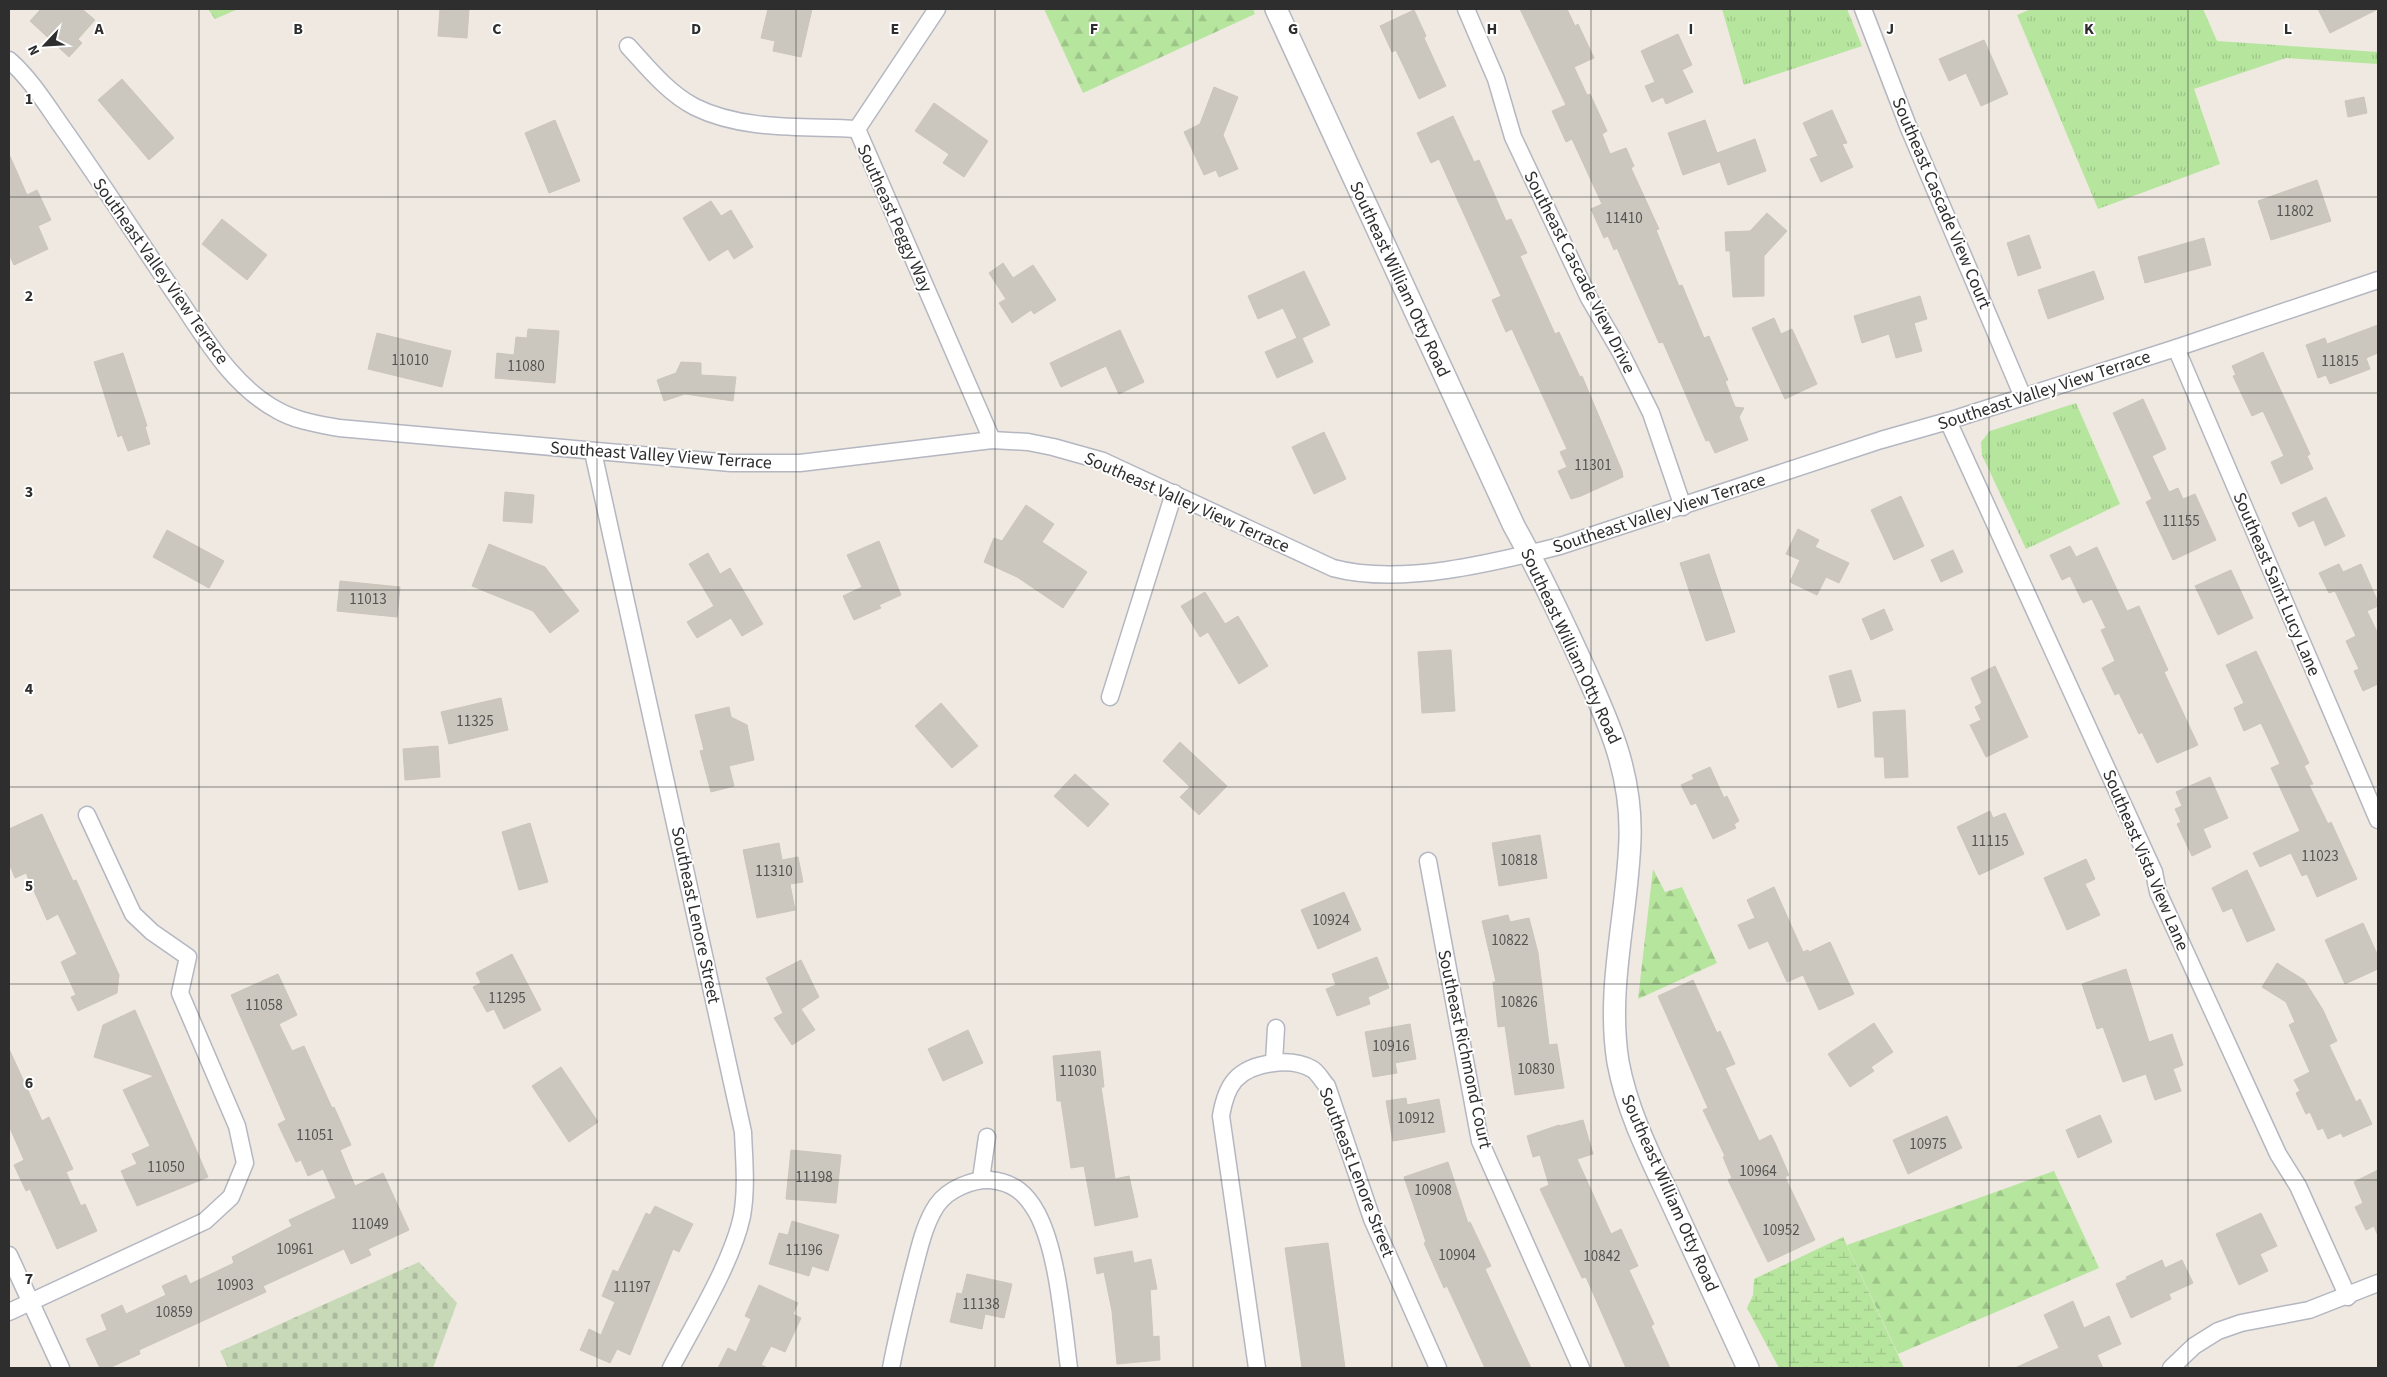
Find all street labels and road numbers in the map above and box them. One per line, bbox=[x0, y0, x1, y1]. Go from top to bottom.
street label: Southeast Cascade View Court bbox=[1886, 94, 1998, 313]
street label: Southeast Peggy Way bbox=[851, 140, 939, 297]
street label: Southeast Cascade View Drive bbox=[1517, 167, 1642, 378]
street label: Southeast Valley View Terrace bbox=[87, 173, 235, 370]
street label: Southeast William Otty Road bbox=[1343, 177, 1456, 381]
street label: Southeast Valley View Terrace bbox=[1935, 344, 2154, 437]
street label: Southeast Valley View Terrace bbox=[549, 435, 773, 476]
street label: Southeast Valley View Terrace bbox=[1080, 446, 1294, 559]
street label: Southeast Valley View Terrace bbox=[1550, 467, 1769, 560]
street label: Southeast Saint Lucy Lane bbox=[2226, 488, 2327, 680]
street label: Southeast William Otty Road bbox=[1514, 544, 1627, 748]
street label: Southeast Vista View Lane bbox=[2096, 766, 2195, 955]
street label: Southeast Lenore Street bbox=[665, 824, 726, 1006]
street label: Southeast Richmond Court bbox=[1431, 947, 1498, 1151]
street label: Southeast Lenore Street bbox=[1313, 1083, 1401, 1261]
street label: Southeast William Otty Road bbox=[1615, 1090, 1724, 1296]

